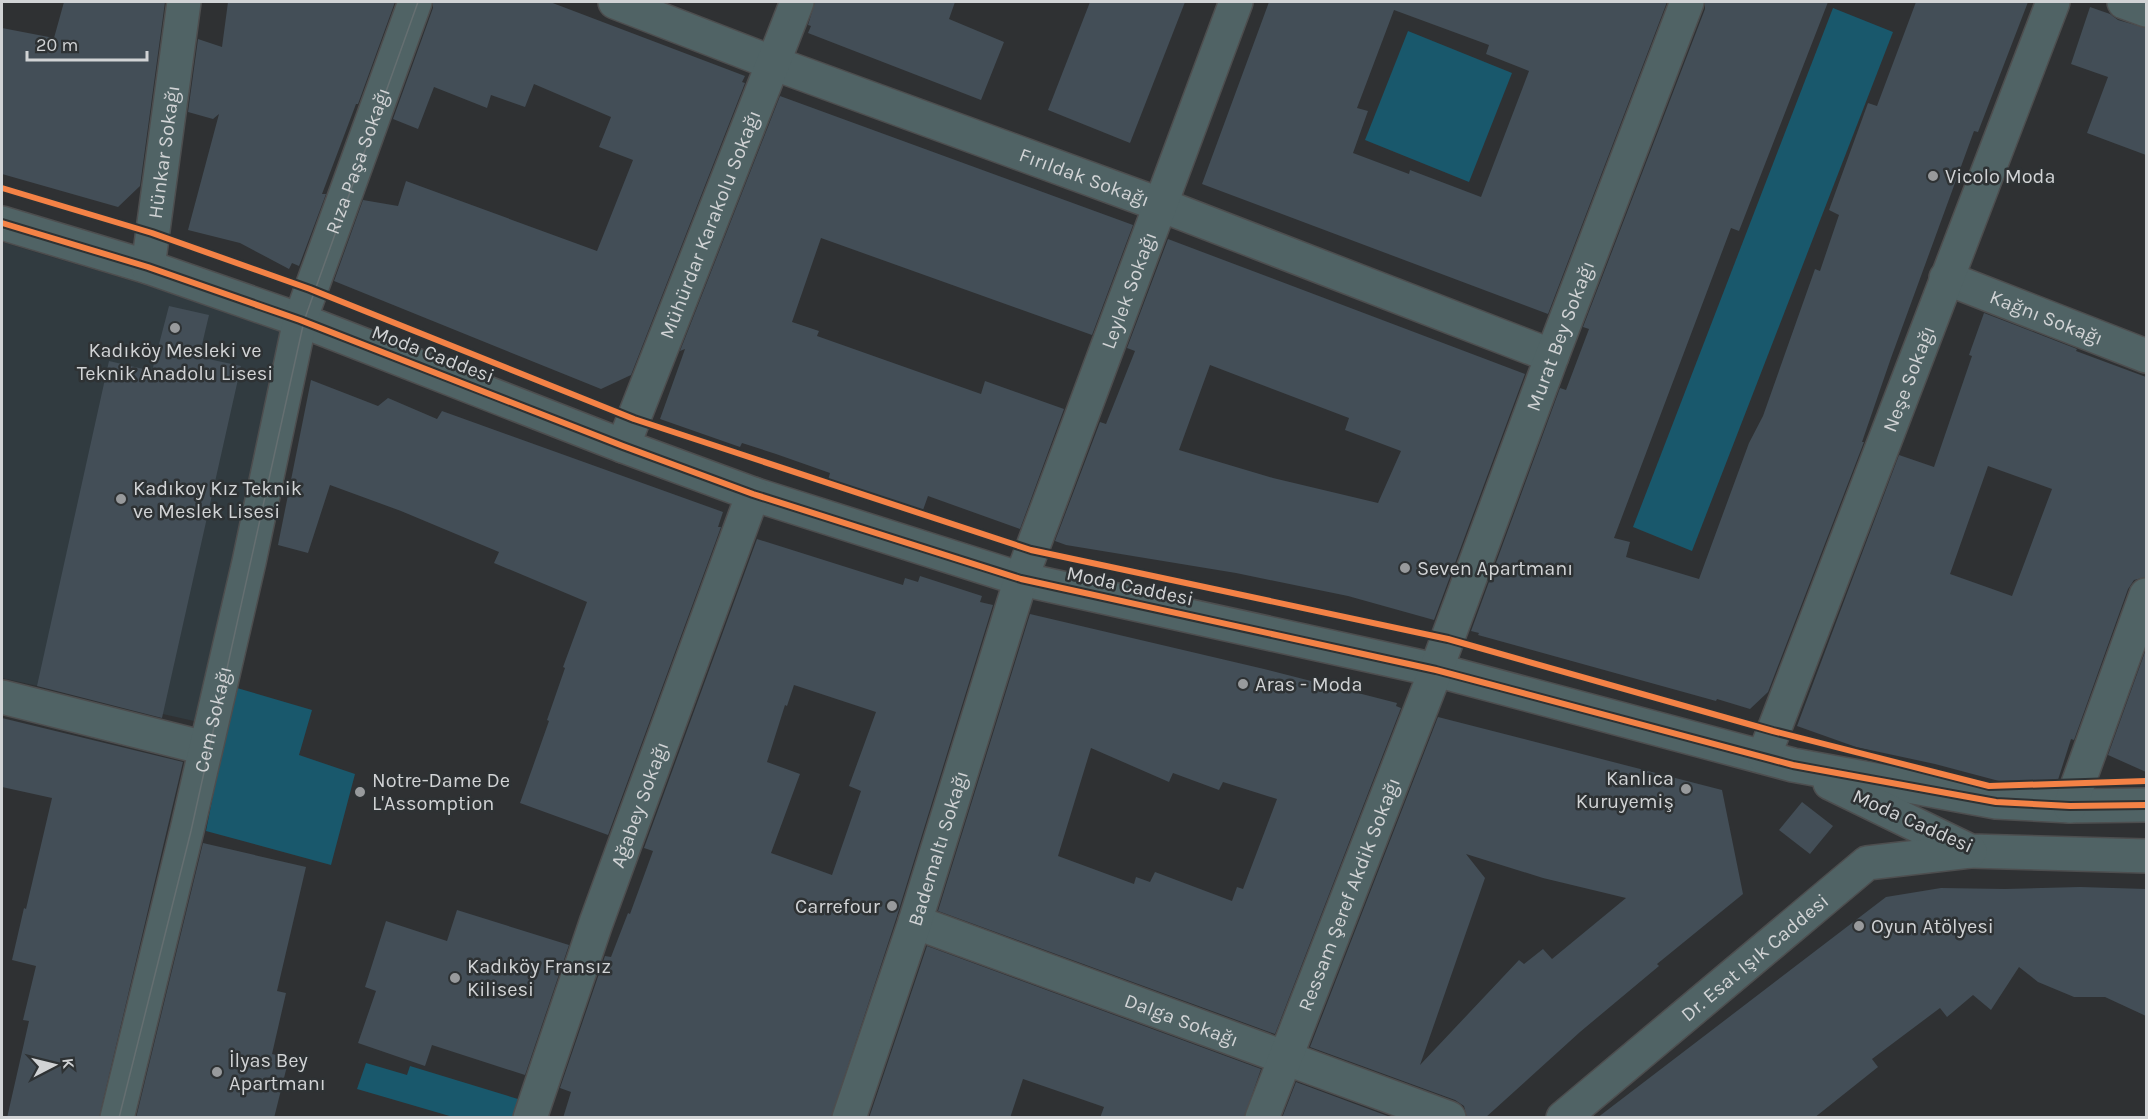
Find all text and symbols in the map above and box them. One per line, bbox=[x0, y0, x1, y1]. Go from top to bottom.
scale bar bbox=[27, 24, 147, 62]
text: 20 m bbox=[36, 34, 78, 56]
street label: Hünkar Sokağı bbox=[143, 84, 184, 220]
street label: Rıza Paşa Sokağı bbox=[320, 84, 395, 237]
street label: Mühürdar Karakolu Sokağı bbox=[655, 107, 765, 342]
street label: Fırıldak Sokağı bbox=[1016, 143, 1153, 211]
place label: Vicolo Moda bbox=[1945, 165, 2055, 188]
marker: Vicolo Moda bbox=[1926, 169, 1940, 183]
street label: Leylek Sokağı bbox=[1096, 228, 1161, 352]
street label: Murat Bey Sokağı bbox=[1521, 257, 1599, 414]
street label: Kağnı Sokağı bbox=[1987, 285, 2107, 350]
street label: Moda Caddesi bbox=[369, 320, 497, 388]
marker: Kadıköy Mesleki ve Teknik Anadolu Lisesi bbox=[168, 321, 182, 335]
street label: Neşe Sokağı bbox=[1878, 322, 1939, 435]
place label: Kadıköy Mesleki ve Teknik Anadolu Lisesi bbox=[77, 339, 273, 385]
place label: Kadıkoy Kız Teknik ve Meslek Lisesi bbox=[133, 477, 302, 523]
marker: Kadıkoy Kız Teknik ve Meslek Lisesi bbox=[114, 492, 128, 506]
place label: Seven Apartmanı bbox=[1417, 557, 1573, 580]
street label: Moda Caddesi bbox=[1064, 561, 1196, 611]
marker: Seven Apartmanı bbox=[1398, 561, 1412, 575]
street label: Cem Sokağı bbox=[189, 664, 236, 775]
place label: Aras - Moda bbox=[1255, 673, 1362, 696]
marker: Aras - Moda bbox=[1236, 677, 1250, 691]
street label: Ağabey Sokağı bbox=[606, 738, 673, 871]
place label: Kanlıca Kuruyemiş bbox=[1576, 767, 1674, 813]
street label: Bademaltı Sokağı bbox=[903, 768, 973, 929]
place label: Notre-Dame De L'Assomption bbox=[372, 769, 510, 815]
street label: Ressam Şeref Akdik Sokağı bbox=[1293, 774, 1405, 1014]
marker: Kanlıca Kuruyemiş bbox=[1679, 782, 1693, 796]
street label: Moda Caddesi bbox=[1849, 784, 1977, 858]
marker: Notre-Dame De L'Assomption bbox=[353, 785, 367, 799]
street label: Dr. Esat Işık Caddesi bbox=[1676, 889, 1833, 1026]
place label: Carrefour bbox=[795, 895, 881, 918]
marker: Carrefour bbox=[885, 899, 899, 913]
place label: Oyun Atölyesi bbox=[1871, 915, 1994, 938]
marker: Oyun Atölyesi bbox=[1852, 919, 1866, 933]
place label: Kadıköy Fransız Kilisesi bbox=[467, 955, 611, 1001]
marker: Kadıköy Fransız Kilisesi bbox=[448, 971, 462, 985]
street label: Dalga Sokağı bbox=[1122, 988, 1242, 1051]
north arrow bbox=[24, 1035, 84, 1095]
place label: İlyas Bey Apartmanı bbox=[229, 1049, 326, 1095]
text: K bbox=[58, 1057, 79, 1070]
marker: İlyas Bey Apartmanı bbox=[210, 1065, 224, 1079]

